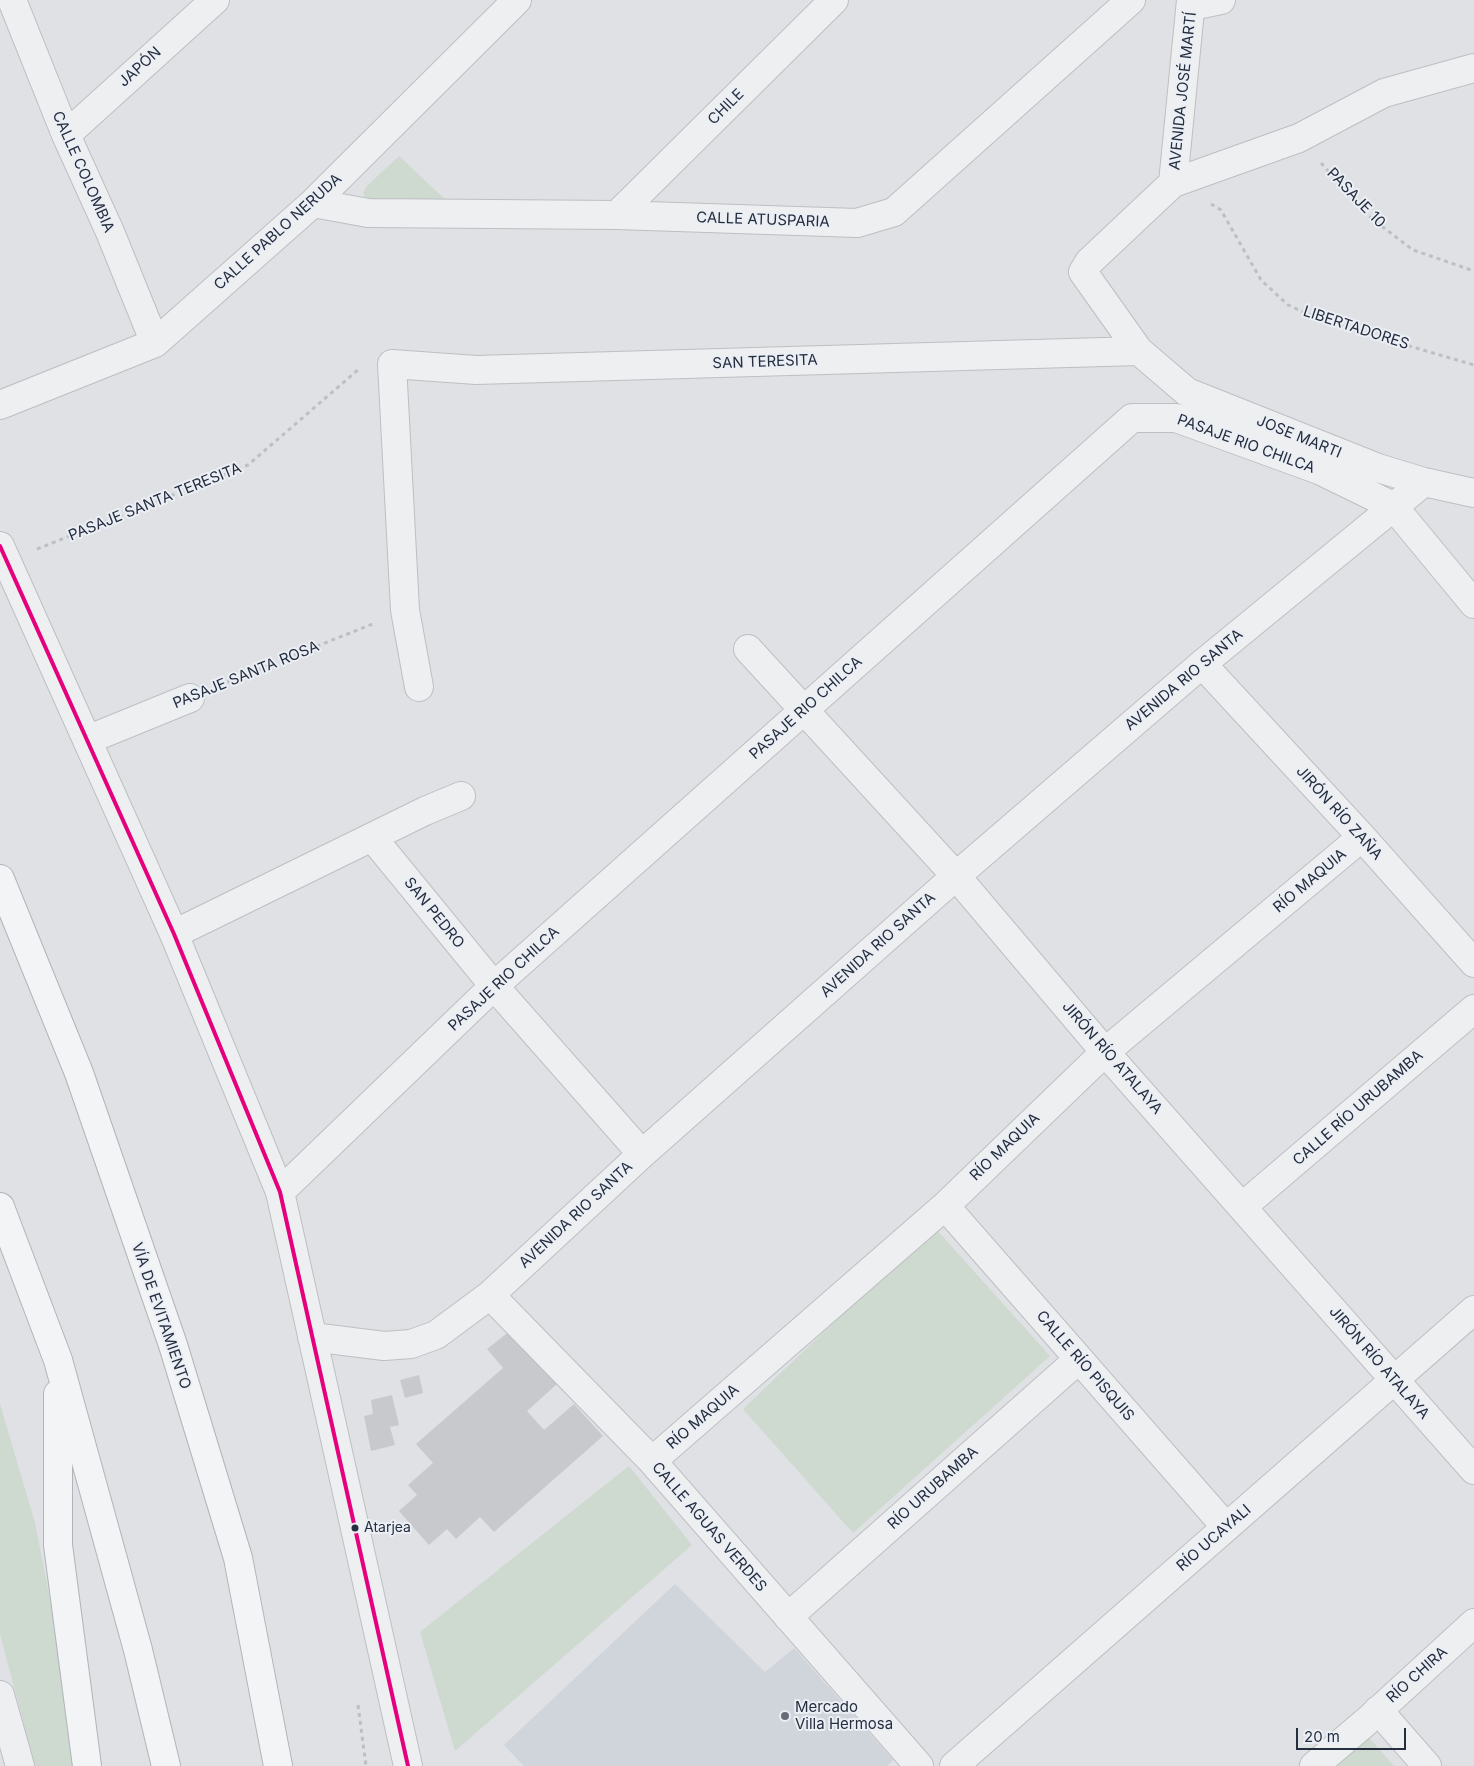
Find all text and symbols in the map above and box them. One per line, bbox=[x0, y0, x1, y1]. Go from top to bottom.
street label: AVENIDA JOSÉ MARTÍ bbox=[1166, 11, 1200, 171]
street label: JAPÓN bbox=[115, 43, 165, 91]
street label: CHILE bbox=[704, 85, 748, 129]
street label: CALLE COLOMBIA bbox=[48, 109, 118, 235]
street label: PASAJE 10 bbox=[1323, 164, 1389, 232]
street label: CALLE PABLO NERUDA bbox=[211, 170, 345, 294]
street label: CALLE ATUSPARIA bbox=[696, 209, 830, 231]
street label: LIBERTADORES bbox=[1301, 302, 1411, 354]
street label: SAN TERESITA bbox=[712, 351, 818, 373]
street label: PASAJE RIO CHILCA bbox=[1175, 411, 1317, 477]
street label: JOSE MARTI bbox=[1254, 412, 1344, 462]
street label: PASAJE SANTA TERESITA bbox=[66, 459, 244, 545]
street label: AVENIDA RIO SANTA bbox=[1121, 625, 1247, 735]
street label: PASAJE SANTA ROSA bbox=[170, 637, 322, 713]
street label: PASAJE RIO CHILCA bbox=[746, 653, 866, 763]
street label: JIRÓN RÍO ZAÑA bbox=[1292, 762, 1386, 864]
street label: RÍO MAQUIA bbox=[1270, 845, 1350, 917]
street label: SAN PEDRO bbox=[400, 874, 468, 952]
street label: AVENIDA RIO SANTA bbox=[817, 889, 939, 1001]
street label: PASAJE RIO CHILCA bbox=[445, 923, 563, 1035]
street label: JIRÓN RÍO ATALAYA bbox=[1058, 998, 1166, 1118]
street label: CALLE RÍO URUBAMBA bbox=[1289, 1047, 1427, 1169]
street label: RÍO MAQUIA bbox=[966, 1109, 1044, 1185]
street label: AVENIDA RIO SANTA bbox=[516, 1158, 636, 1272]
street label: VÍA DE EVITAMIENTO bbox=[127, 1240, 195, 1392]
street label: JIRÓN RÍO ATALAYA bbox=[1325, 1303, 1433, 1423]
street label: CALLE RÍO PISQUIS bbox=[1032, 1307, 1138, 1425]
street label: RÍO MAQUIA bbox=[663, 1381, 743, 1453]
street label: RÍO URUBAMBA bbox=[884, 1443, 982, 1533]
street label: CALLE AGUAS VERDES bbox=[648, 1459, 770, 1595]
street label: RÍO UCAYALI bbox=[1173, 1501, 1255, 1575]
place label: Atarjea bbox=[364, 1520, 411, 1536]
marker: Atarjea bbox=[350, 1523, 360, 1533]
street label: RÍO CHIRA bbox=[1383, 1643, 1451, 1707]
place label: Mercado Villa Hermosa bbox=[795, 1698, 893, 1733]
marker: Mercado Villa Hermosa bbox=[779, 1710, 791, 1722]
scale bar bbox=[1299, 1718, 1409, 1750]
text: 20 m bbox=[1304, 1727, 1340, 1746]

